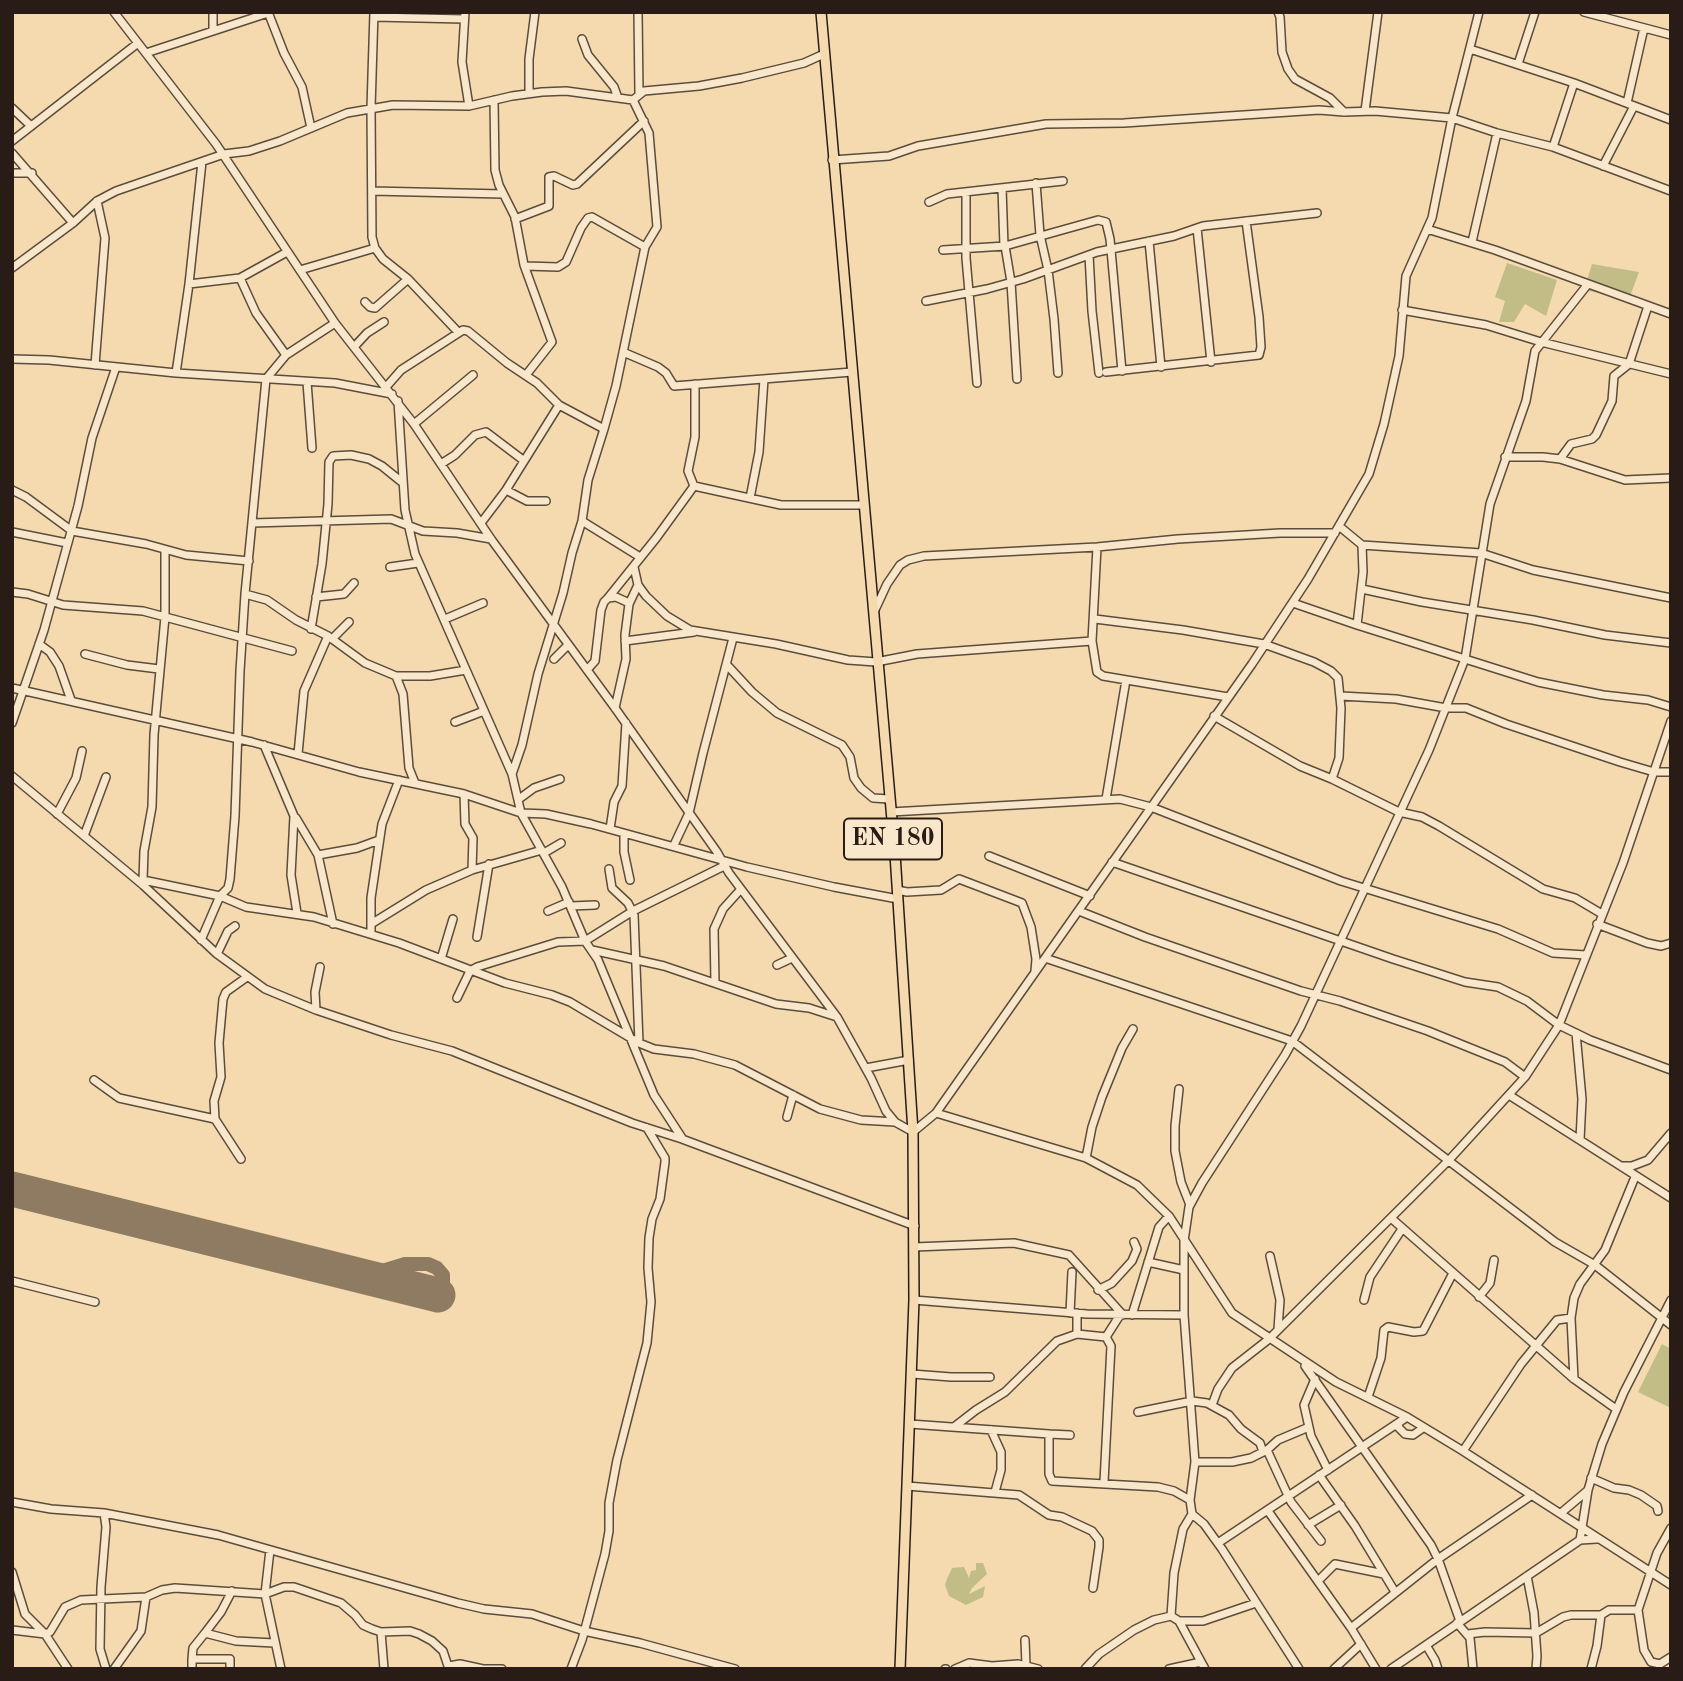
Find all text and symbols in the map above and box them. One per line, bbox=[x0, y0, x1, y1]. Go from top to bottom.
road number: EN 180 bbox=[844, 818, 942, 860]

